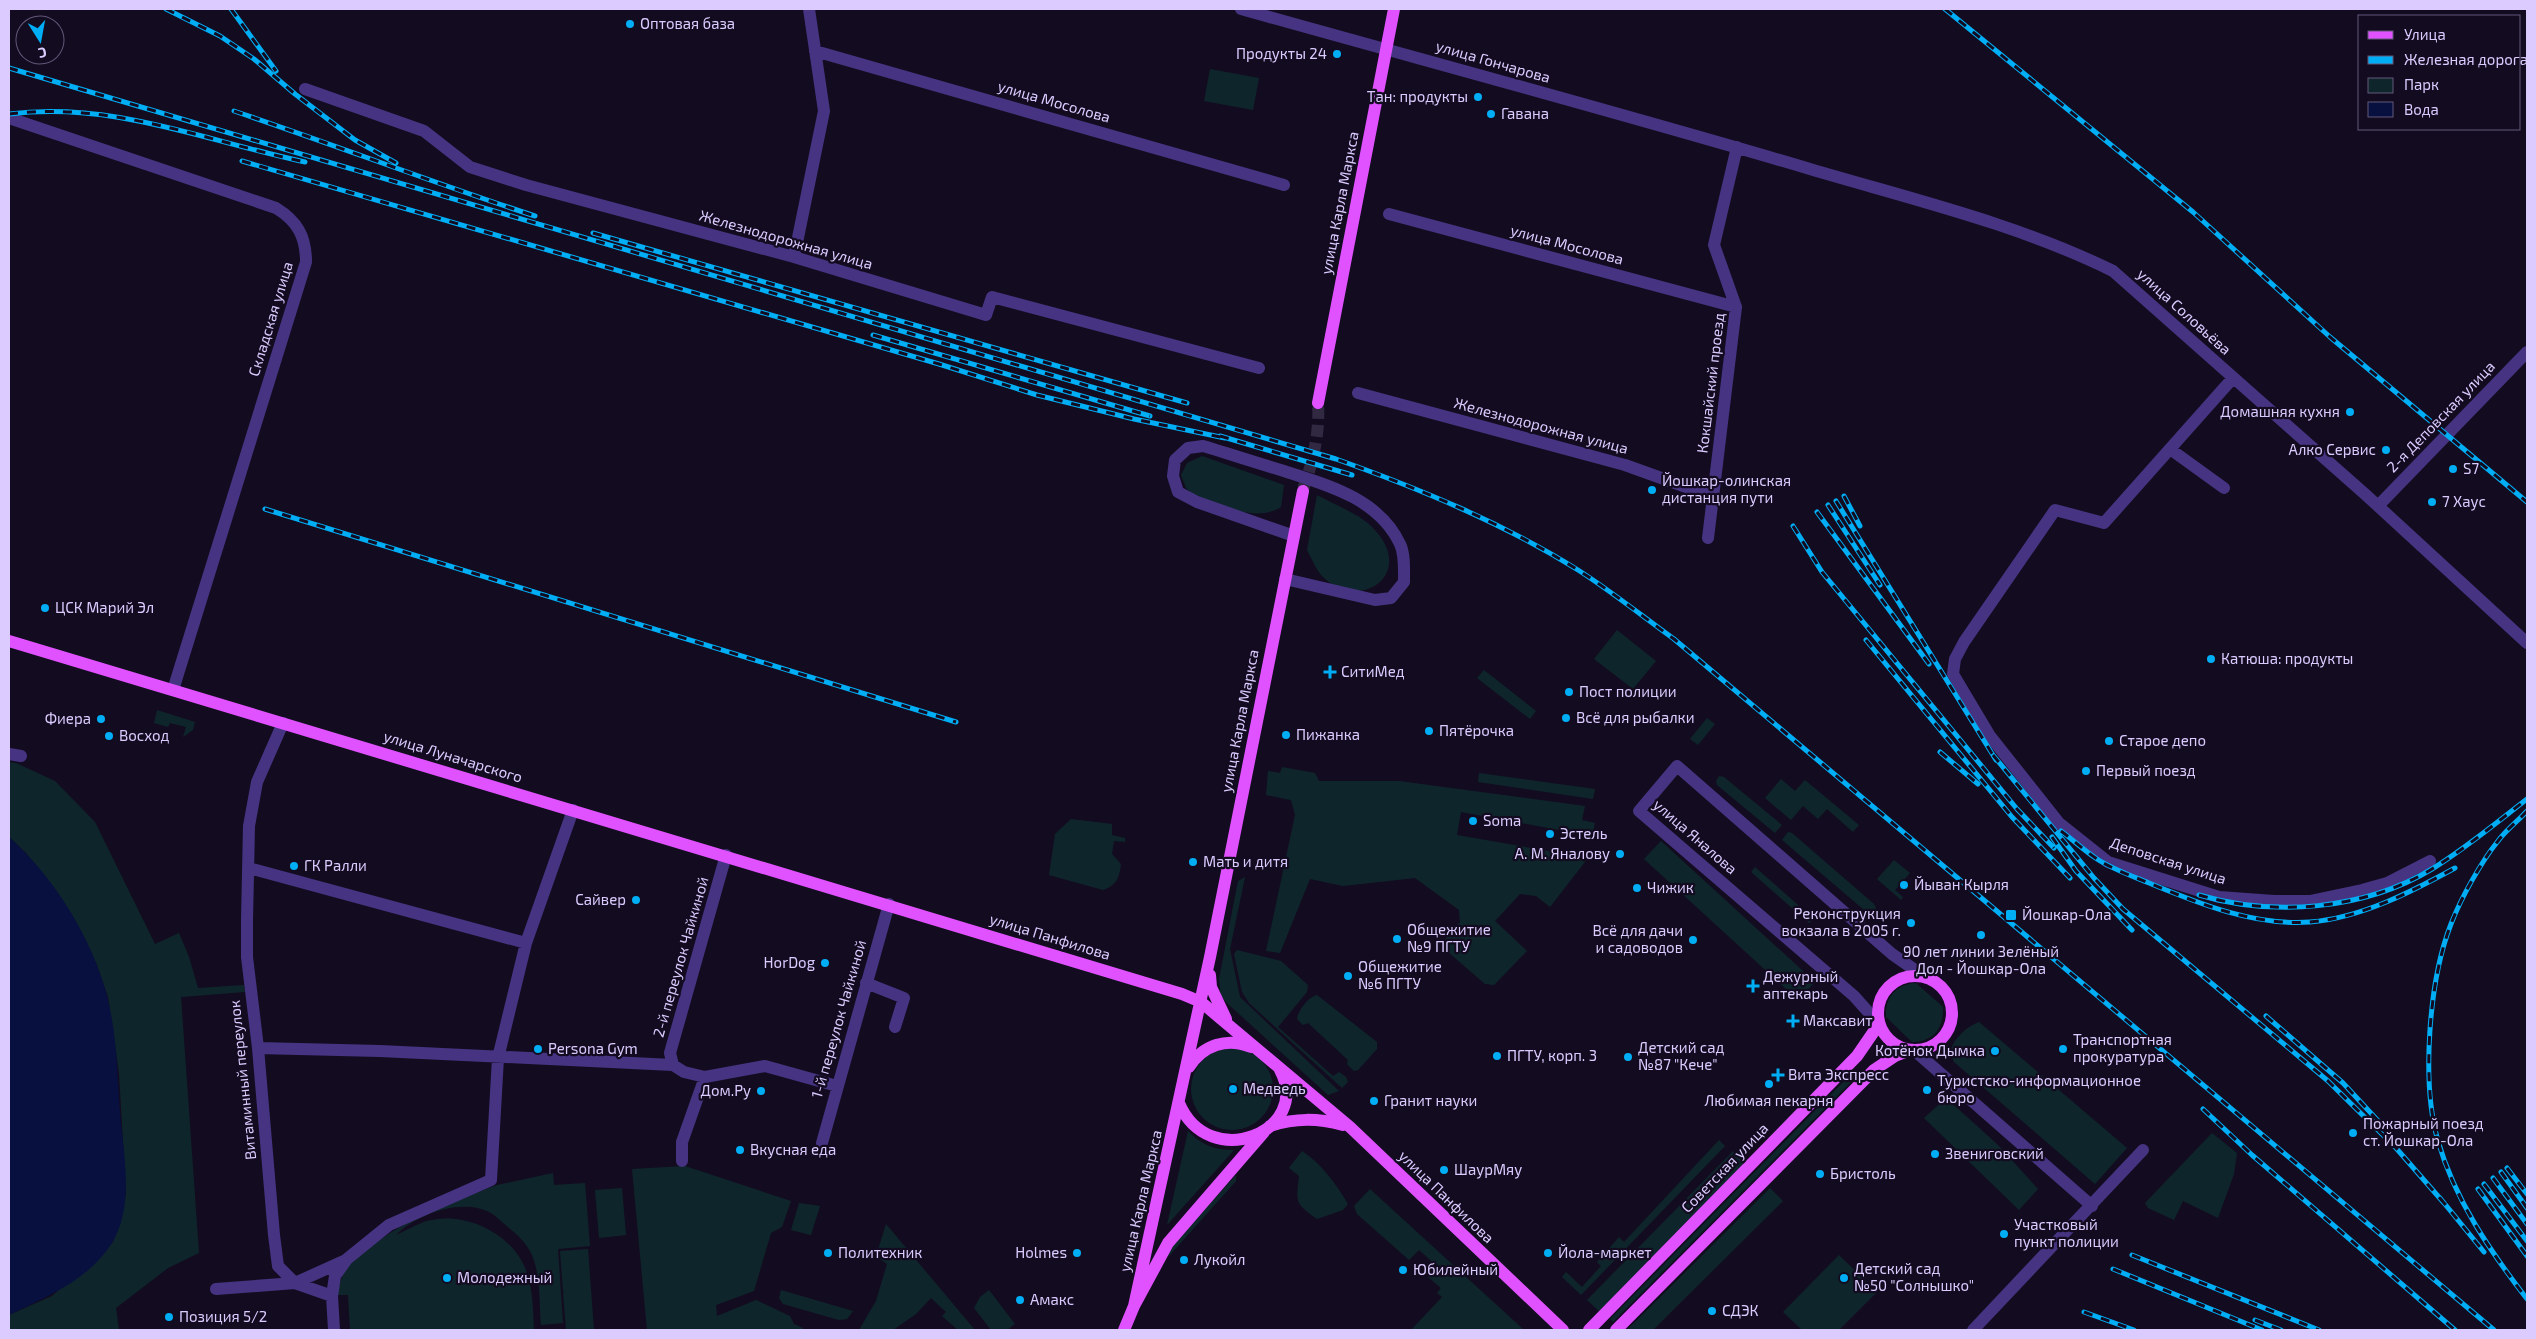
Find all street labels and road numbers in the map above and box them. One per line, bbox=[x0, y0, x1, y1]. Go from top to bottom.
street label: улица Гончарова bbox=[1434, 36, 1553, 87]
street label: улица Мосолова bbox=[996, 76, 1113, 127]
street label: улица Карла Маркса bbox=[1316, 130, 1363, 276]
street label: Железнодорожная улица bbox=[697, 206, 875, 273]
street label: улица Мосолова bbox=[1509, 220, 1626, 269]
street label: Складская улица bbox=[244, 259, 297, 379]
street label: улица Соловьёва bbox=[2133, 264, 2235, 359]
street label: Кокшайский проезд bbox=[1692, 311, 1728, 454]
street label: 2-я Деповская улица bbox=[2382, 357, 2499, 476]
street label: Железнодорожная улица bbox=[1452, 393, 1630, 458]
street label: улица Карла Маркса bbox=[1216, 648, 1263, 794]
street label: улица Луначарского bbox=[381, 726, 525, 787]
street label: улица Яналова bbox=[1649, 795, 1741, 878]
street label: Деповская улица bbox=[2108, 833, 2229, 888]
street label: 2-й переулок Чайкиной bbox=[648, 874, 713, 1039]
street label: улица Панфилова bbox=[987, 909, 1113, 964]
street label: 1-й переулок Чайкиной bbox=[807, 938, 870, 1100]
street label: Витаминный переулок bbox=[225, 999, 260, 1161]
street label: Советская улица bbox=[1677, 1119, 1772, 1216]
street label: улица Карла Маркса bbox=[1115, 1128, 1166, 1274]
street label: улица Панфилова bbox=[1395, 1146, 1498, 1247]

